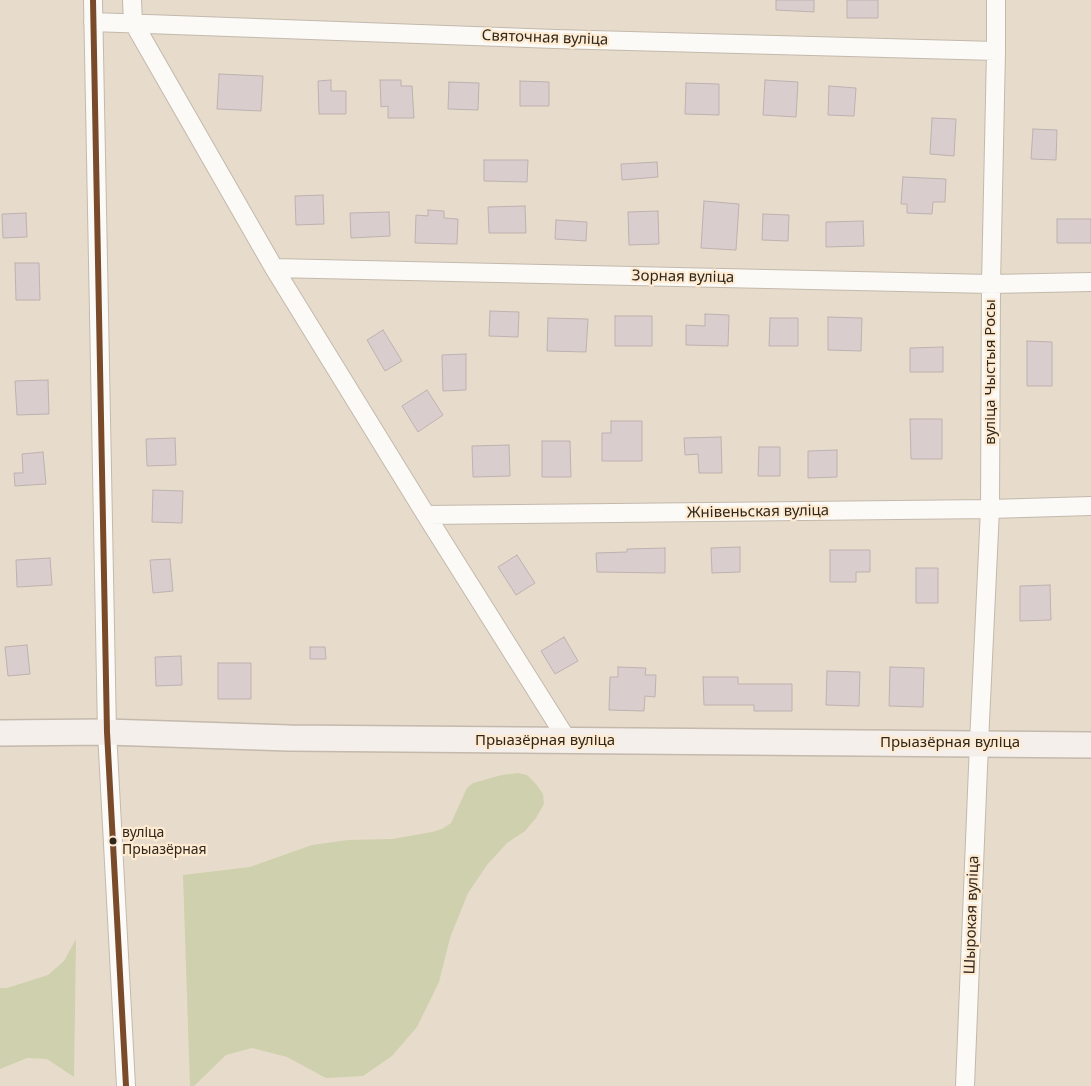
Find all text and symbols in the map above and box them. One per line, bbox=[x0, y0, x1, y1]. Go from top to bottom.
street label: Святочная вуліца bbox=[481, 27, 609, 49]
street label: Зорная вуліца bbox=[632, 267, 734, 287]
street label: вуліца Чыстыя Росы bbox=[982, 299, 1000, 445]
street label: Жнівеньская вуліца bbox=[687, 502, 829, 522]
street label: Прыазёрная вуліца bbox=[475, 732, 615, 750]
street label: Прыазёрная вуліца bbox=[880, 734, 1020, 752]
place label: вуліца Прыазёрная bbox=[122, 825, 207, 858]
marker: вуліца Прыазёрная bbox=[108, 836, 118, 846]
street label: Шырокая вуліца bbox=[961, 855, 983, 975]

